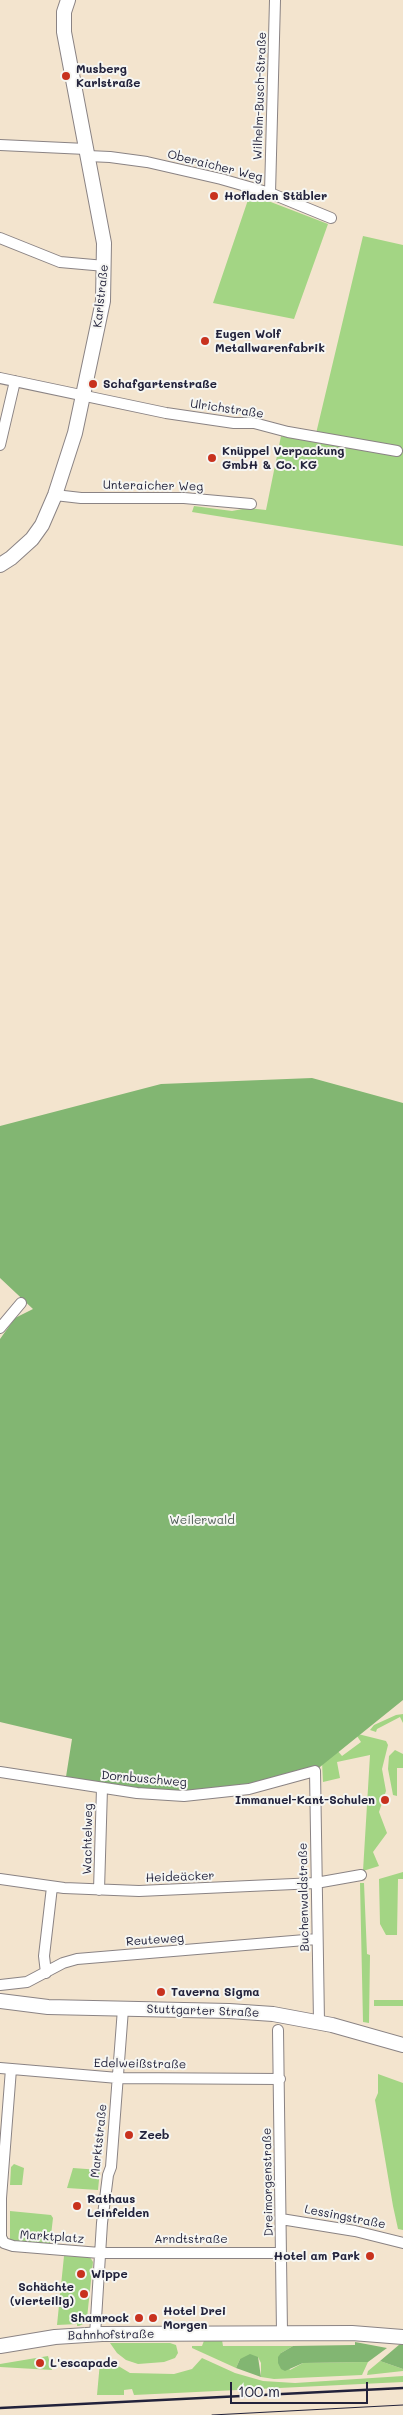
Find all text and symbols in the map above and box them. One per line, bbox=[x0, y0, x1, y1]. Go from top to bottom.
street label: Wilhelm-Busch-Straße bbox=[251, 32, 269, 160]
place label: Musberg Karlstraße bbox=[76, 62, 140, 90]
marker: Musberg Karlstraße bbox=[60, 70, 72, 82]
street label: Oberaicher Weg bbox=[166, 147, 264, 185]
place label: Hofladen Stäbler bbox=[224, 189, 327, 203]
marker: Hofladen Stäbler bbox=[208, 190, 220, 202]
street label: Karlstraße bbox=[91, 264, 111, 328]
place label: Eugen Wolf Metallwarenfabrik bbox=[215, 327, 325, 355]
marker: Eugen Wolf Metallwarenfabrik bbox=[199, 335, 211, 347]
place label: Schafgartenstraße bbox=[103, 377, 217, 391]
marker: Schafgartenstraße bbox=[87, 378, 99, 390]
street label: Ulrichstraße bbox=[189, 397, 265, 421]
place label: Knüppel Verpackung GmbH & Co. KG bbox=[222, 444, 344, 472]
marker: Knüppel Verpackung GmbH & Co. KG bbox=[206, 452, 218, 464]
street label: Unteraicher Weg bbox=[103, 478, 203, 494]
park label: Weilerwald bbox=[169, 1513, 235, 1527]
street label: Dornbuschweg bbox=[101, 1768, 187, 1790]
place label: Immanuel-Kant-Schulen bbox=[235, 1793, 375, 1807]
marker: Immanuel-Kant-Schulen bbox=[379, 1794, 391, 1806]
street label: Wachtelweg bbox=[80, 1803, 96, 1875]
street label: Buchenwaldstraße bbox=[296, 1842, 312, 1952]
street label: Heideäcker bbox=[145, 1869, 215, 1885]
street label: Reuteweg bbox=[126, 1931, 184, 1949]
place label: Taverna Sigma bbox=[171, 1985, 260, 1999]
marker: Taverna Sigma bbox=[155, 1986, 167, 1998]
street label: Stuttgarter Straße bbox=[146, 2002, 260, 2020]
street label: Edelweißstraße bbox=[94, 2056, 186, 2072]
street label: Marktstraße bbox=[88, 2103, 110, 2179]
place label: Zeeb bbox=[139, 2128, 169, 2142]
street label: Dreimorgenstraße bbox=[260, 2128, 276, 2236]
marker: Zeeb bbox=[123, 2129, 135, 2141]
place label: Rathaus Leinfelden bbox=[87, 2192, 149, 2220]
marker: Rathaus Leinfelden bbox=[71, 2200, 83, 2212]
street label: Lessingstraße bbox=[303, 2202, 387, 2232]
street label: Marktplatz bbox=[19, 2228, 85, 2246]
street label: Arndtstraße bbox=[154, 2232, 228, 2246]
place label: Hotel am Park bbox=[274, 2249, 360, 2263]
marker: Hotel am Park bbox=[364, 2250, 376, 2262]
place label: Wippe bbox=[91, 2267, 128, 2281]
marker: Wippe bbox=[75, 2268, 87, 2280]
place label: Schächte (vierteilig) bbox=[10, 2280, 74, 2308]
marker: Schächte (vierteilig) bbox=[78, 2288, 90, 2300]
place label: Hotel Drei Morgen bbox=[163, 2304, 226, 2332]
place label: Shamrock bbox=[70, 2311, 129, 2325]
marker: Shamrock bbox=[133, 2312, 145, 2324]
marker: Hotel Drei Morgen bbox=[147, 2312, 159, 2324]
street label: Bahnhofstraße bbox=[68, 2327, 154, 2343]
place label: L'escapade bbox=[50, 2356, 118, 2370]
marker: L'escapade bbox=[34, 2357, 46, 2369]
scale bar bbox=[233, 2372, 370, 2404]
text: 100 m bbox=[238, 2381, 280, 2401]

